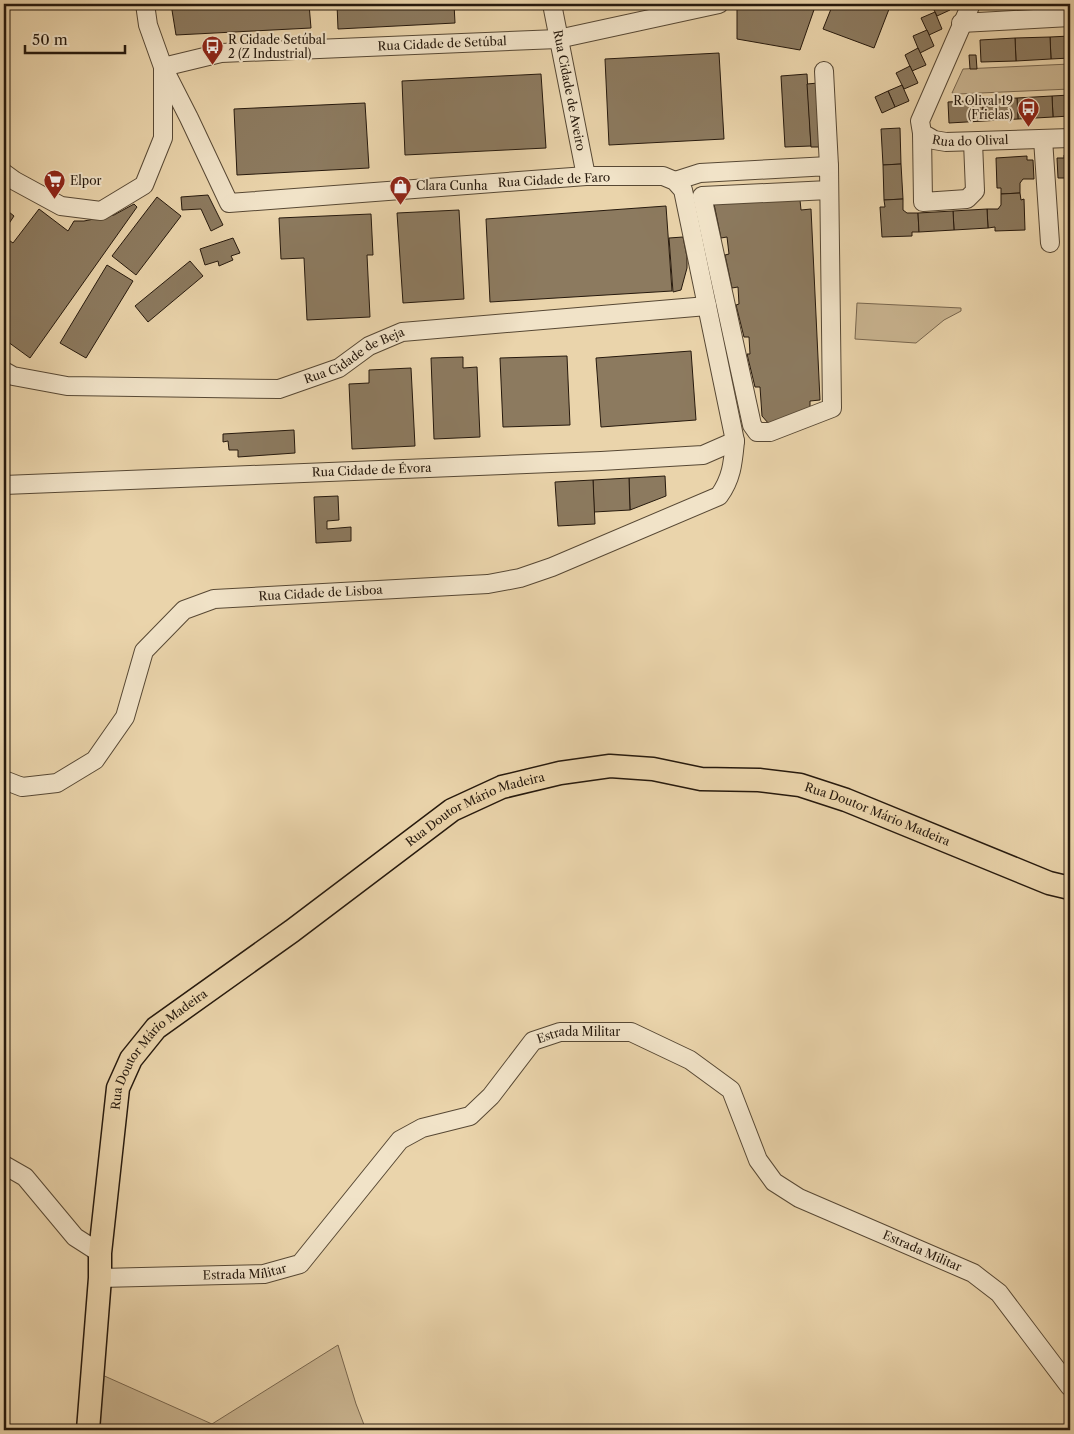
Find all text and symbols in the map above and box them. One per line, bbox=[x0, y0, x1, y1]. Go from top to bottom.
scale bar bbox=[25, 22, 125, 54]
street label: Rua Cidade de Aveiro bbox=[550, 28, 589, 152]
text: 50 m bbox=[32, 30, 68, 49]
place label: R Cidade Setúbal 2 (Z Industrial) bbox=[228, 32, 326, 61]
street label: Rua Cidade de Setúbal bbox=[377, 33, 507, 53]
bus stop icon: R Cidade Setúbal 2 (Z Industrial) bbox=[200, 35, 224, 66]
place label: R Olival 19 (Frielas) bbox=[953, 93, 1013, 122]
bus stop icon: R Olival 19 (Frielas) bbox=[1017, 96, 1041, 127]
street label: Rua do Olival bbox=[931, 132, 1009, 149]
supermarket icon: Elpor bbox=[42, 169, 66, 200]
street label: Rua Cidade de Faro bbox=[497, 169, 611, 190]
place label: Elpor bbox=[70, 173, 102, 188]
shop icon: Clara Cunha bbox=[388, 174, 412, 205]
place label: Clara Cunha bbox=[416, 178, 488, 193]
street label: Rua Cidade de Beja bbox=[302, 324, 407, 387]
street label: Rua Cidade de Évora bbox=[312, 460, 432, 480]
street label: Rua Cidade de Lisboa bbox=[258, 582, 384, 604]
street label: Rua Doutor Mário Madeira bbox=[402, 769, 547, 849]
street label: Rua Doutor Mário Madeira bbox=[803, 779, 953, 849]
street label: Rua Doutor Mário Madeira bbox=[108, 985, 211, 1110]
street label: Estrada Militar bbox=[535, 1024, 620, 1046]
street label: Estrada Militar bbox=[881, 1227, 964, 1274]
street label: Estrada Militar bbox=[203, 1260, 288, 1282]

